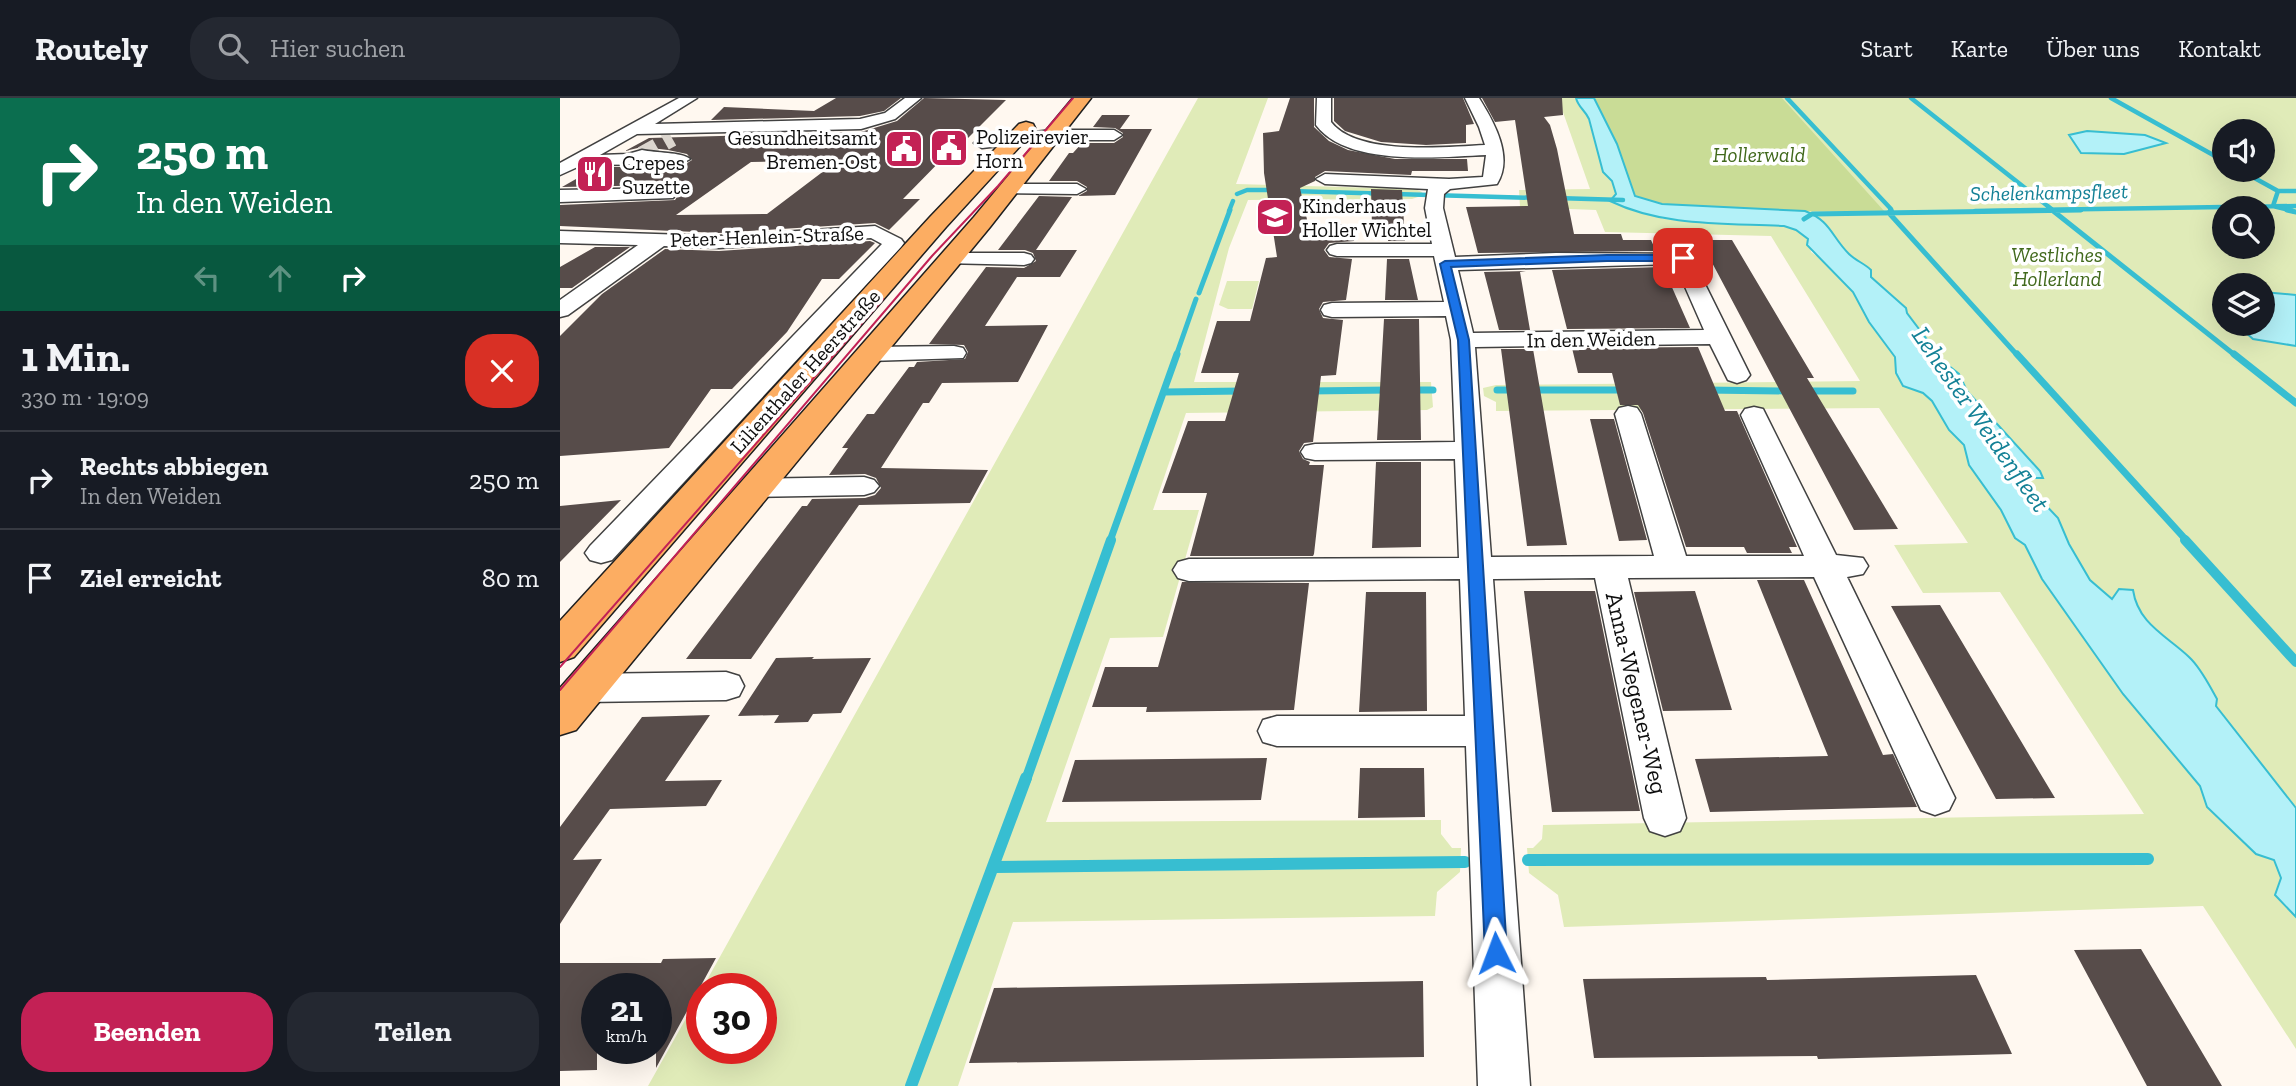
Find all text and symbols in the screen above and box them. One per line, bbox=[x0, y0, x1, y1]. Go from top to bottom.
search box bbox=[190, 17, 680, 80]
text: Routely bbox=[35, 29, 148, 68]
icon: search bbox=[214, 29, 252, 67]
text: Hier suchen bbox=[270, 32, 405, 64]
text: Start bbox=[1860, 34, 1913, 63]
text: Karte bbox=[1951, 34, 2008, 63]
text: Über uns bbox=[2046, 34, 2140, 63]
text: Kontakt bbox=[2178, 34, 2261, 63]
map controls bbox=[2212, 119, 2275, 336]
button: sound bbox=[2212, 119, 2275, 182]
text: 250 m bbox=[136, 123, 268, 182]
place label: Polizeirevier Horn bbox=[976, 124, 1089, 173]
place label: Gesundheitsamt Bremen-Ost bbox=[728, 125, 877, 174]
icon: right bbox=[21, 126, 112, 217]
public building icon: Polizeirevier Horn bbox=[928, 127, 970, 169]
public building icon: Gesundheitsamt Bremen-Ost bbox=[883, 128, 925, 170]
park label: Hollerwald bbox=[1713, 142, 1806, 167]
place label: Crepes Suzette bbox=[622, 150, 690, 199]
restaurant icon: Crepes Suzette bbox=[574, 153, 616, 195]
water label: Schelenkampsfleet bbox=[1970, 178, 2128, 206]
text: In den Weiden bbox=[136, 183, 332, 221]
place label: Kinderhaus Holler Wichtel bbox=[1302, 193, 1432, 242]
school or university icon: Kinderhaus Holler Wichtel bbox=[1254, 196, 1296, 238]
button: search bbox=[2212, 196, 2275, 259]
street label: Peter-Henlein-Straße bbox=[670, 220, 864, 252]
pin bbox=[1653, 228, 1713, 288]
icon: arrive bbox=[1664, 239, 1702, 277]
park label: Westliches Hollerland bbox=[2011, 242, 2103, 291]
icon: left bbox=[188, 259, 226, 297]
icon: ahead bbox=[261, 259, 299, 297]
icon: right bbox=[334, 259, 372, 297]
button: layers bbox=[2212, 273, 2275, 336]
street label: Lilienthaler Heerstraße bbox=[725, 284, 885, 458]
water label: Lehester Weidenfleet bbox=[1905, 320, 2057, 518]
street label: In den Weiden bbox=[1526, 325, 1656, 353]
text: 1 Min. bbox=[21, 331, 130, 382]
button: close bbox=[465, 334, 539, 408]
text: 330 m · 19:09 bbox=[21, 383, 149, 411]
text: Rechts abbiegen bbox=[80, 450, 268, 482]
icon: right bbox=[21, 461, 59, 499]
text: 250 m bbox=[469, 464, 539, 496]
text: In den Weiden bbox=[80, 482, 221, 510]
icon: arrive bbox=[21, 559, 59, 597]
text: Ziel erreicht bbox=[80, 562, 221, 594]
text: 80 m bbox=[482, 562, 539, 594]
street label: Anna-Wegener-Weg bbox=[1600, 589, 1674, 797]
position arrow bbox=[1459, 916, 1533, 990]
speed limit sign: 30 bbox=[686, 973, 777, 1064]
text: 21 bbox=[610, 988, 643, 1030]
button: Beenden bbox=[21, 992, 273, 1072]
button: Teilen bbox=[287, 992, 539, 1072]
text: km/h bbox=[606, 1025, 647, 1047]

